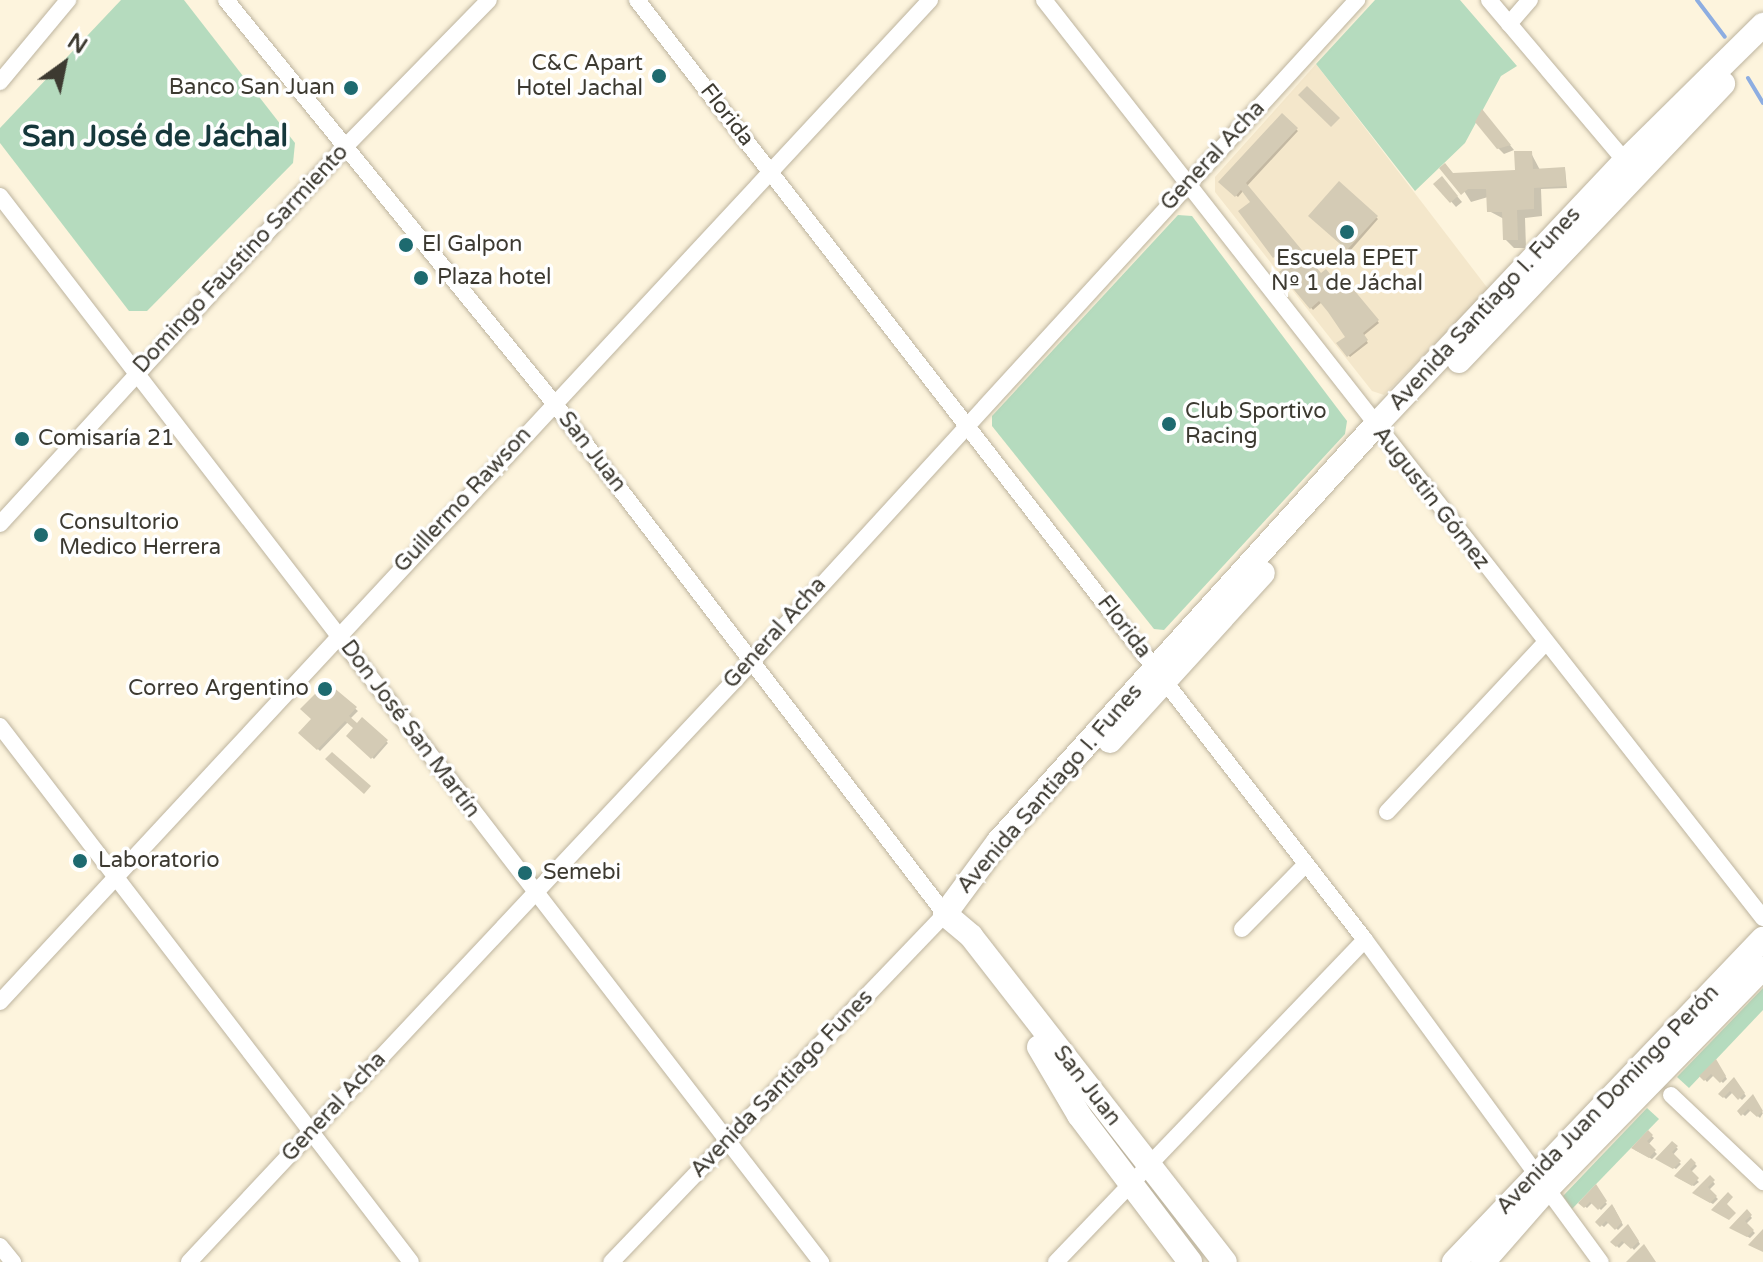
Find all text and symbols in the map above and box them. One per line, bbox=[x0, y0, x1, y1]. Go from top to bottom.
north arrow bbox=[24, 24, 104, 104]
text: N bbox=[63, 28, 92, 60]
place label: C&C Apart Hotel Jachal bbox=[516, 50, 643, 102]
marker: C&C Apart Hotel Jachal bbox=[650, 67, 668, 85]
place label: Banco San Juan bbox=[169, 75, 335, 101]
street label: Florida bbox=[694, 78, 760, 152]
marker: Banco San Juan bbox=[342, 79, 360, 97]
street label: General Acha bbox=[1155, 96, 1271, 216]
district label: San José de Jáchal bbox=[22, 119, 288, 155]
street label: Domingo Faustino Sarmiento bbox=[128, 139, 354, 379]
street label: Avenida Santiago I. Funes bbox=[1384, 202, 1586, 416]
marker: Escuela EPET Nº 1 de Jáchal bbox=[1338, 223, 1356, 241]
place label: El Galpon bbox=[422, 232, 522, 258]
marker: El Galpon bbox=[397, 236, 415, 254]
place label: Escuela EPET Nº 1 de Jáchal bbox=[1271, 245, 1423, 296]
place label: Plaza hotel bbox=[437, 265, 551, 291]
marker: Plaza hotel bbox=[412, 269, 430, 287]
place label: Club Sportivo Racing bbox=[1185, 398, 1327, 450]
street label: San Juan bbox=[553, 407, 631, 497]
marker: Club Sportivo Racing bbox=[1160, 415, 1178, 433]
street label: Augustin Gómez bbox=[1367, 421, 1495, 575]
street label: Guillermo Rawson bbox=[389, 422, 537, 578]
place label: Comisaría 21 bbox=[38, 426, 175, 452]
marker: Comisaría 21 bbox=[13, 430, 31, 448]
place label: Consultorio Medico Herrera bbox=[59, 509, 221, 560]
marker: Consultorio Medico Herrera bbox=[30, 524, 52, 546]
street label: General Acha bbox=[718, 572, 832, 694]
street label: Florida bbox=[1091, 590, 1157, 664]
street label: Don José San Martín bbox=[335, 635, 485, 823]
place label: Correo Argentino bbox=[128, 676, 309, 702]
street label: Avenida Santiago I. Funes bbox=[952, 679, 1148, 899]
marker: Correo Argentino bbox=[316, 680, 334, 698]
place label: Laboratorio bbox=[98, 848, 220, 874]
marker: Laboratorio bbox=[69, 850, 91, 872]
place label: Semebi bbox=[543, 860, 621, 886]
marker: Semebi bbox=[514, 862, 536, 884]
street label: Avenida Juan Domingo Perón bbox=[1491, 980, 1725, 1220]
street label: Avenida Santiago Funes bbox=[685, 985, 879, 1183]
street label: San Juan bbox=[1048, 1041, 1126, 1131]
street label: General Acha bbox=[276, 1047, 392, 1167]

